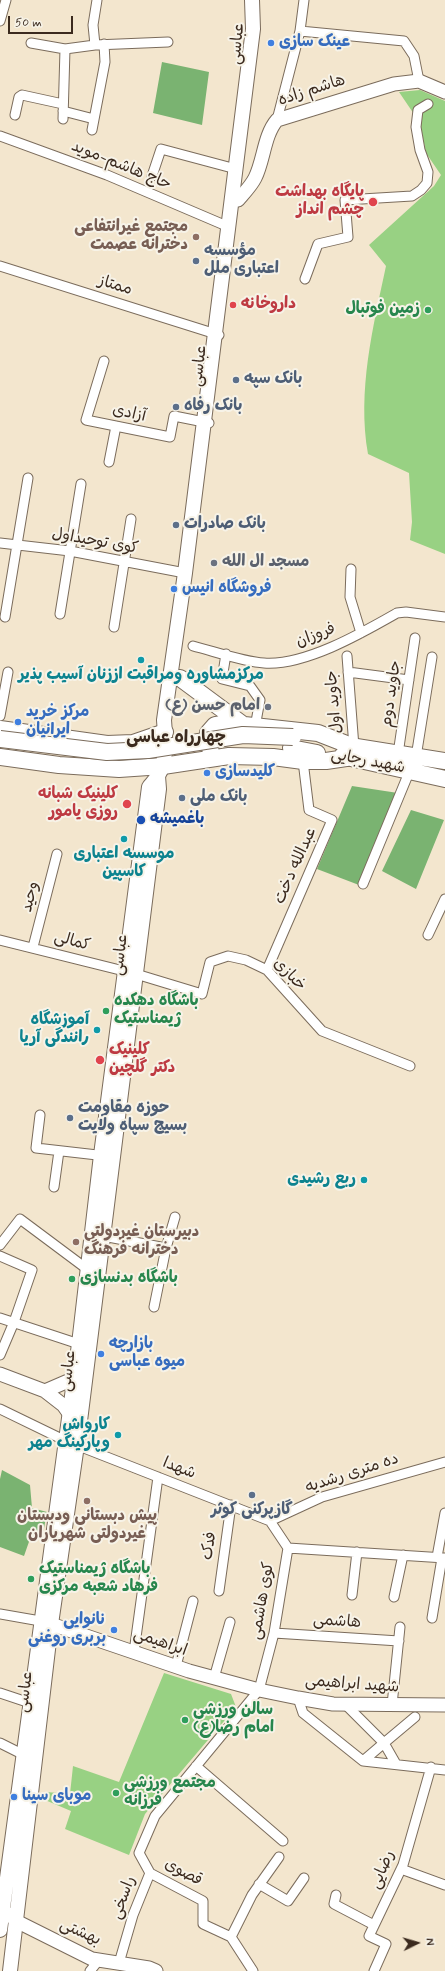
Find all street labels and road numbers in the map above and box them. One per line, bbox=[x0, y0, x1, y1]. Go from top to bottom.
street label: عباسى bbox=[227, 23, 249, 65]
street label: هاشم زاده bbox=[276, 71, 348, 111]
street label: حاج هاشم-موید bbox=[68, 137, 174, 195]
street label: ممتاز bbox=[96, 272, 134, 300]
street label: عباسى bbox=[188, 344, 212, 388]
street label: آزادی bbox=[110, 401, 148, 427]
street label: کوی توحیداول bbox=[50, 525, 140, 559]
street label: فروزان bbox=[293, 620, 339, 652]
street label: جاوید دوم bbox=[378, 659, 406, 729]
street label: جاوید اول bbox=[323, 670, 347, 734]
street label: شهید رجایی bbox=[329, 745, 407, 779]
street label: عبدالله دخت bbox=[271, 825, 321, 907]
street label: وحید bbox=[18, 880, 44, 914]
street label: کمالی bbox=[52, 928, 92, 956]
street label: عباسى bbox=[109, 933, 133, 977]
street label: خبازی bbox=[269, 955, 309, 995]
street label: عباسى bbox=[57, 1349, 81, 1393]
street label: ده متری رشدیه bbox=[303, 1450, 401, 1498]
street label: شهدا bbox=[160, 1454, 198, 1484]
street label: فدک bbox=[199, 1531, 221, 1561]
street label: کوی هاشمی bbox=[247, 1561, 279, 1641]
street label: هاشمی bbox=[312, 1611, 362, 1633]
street label: ابراهیمی bbox=[131, 1625, 189, 1661]
street label: عباسى bbox=[14, 1670, 38, 1714]
street label: شهید ابراهیمی bbox=[304, 1672, 400, 1698]
street label: رضایی bbox=[366, 1848, 400, 1892]
street label: قصوی bbox=[161, 1855, 205, 1891]
street label: راسخی bbox=[107, 1874, 141, 1922]
street label: بهشتی bbox=[56, 1915, 104, 1951]

